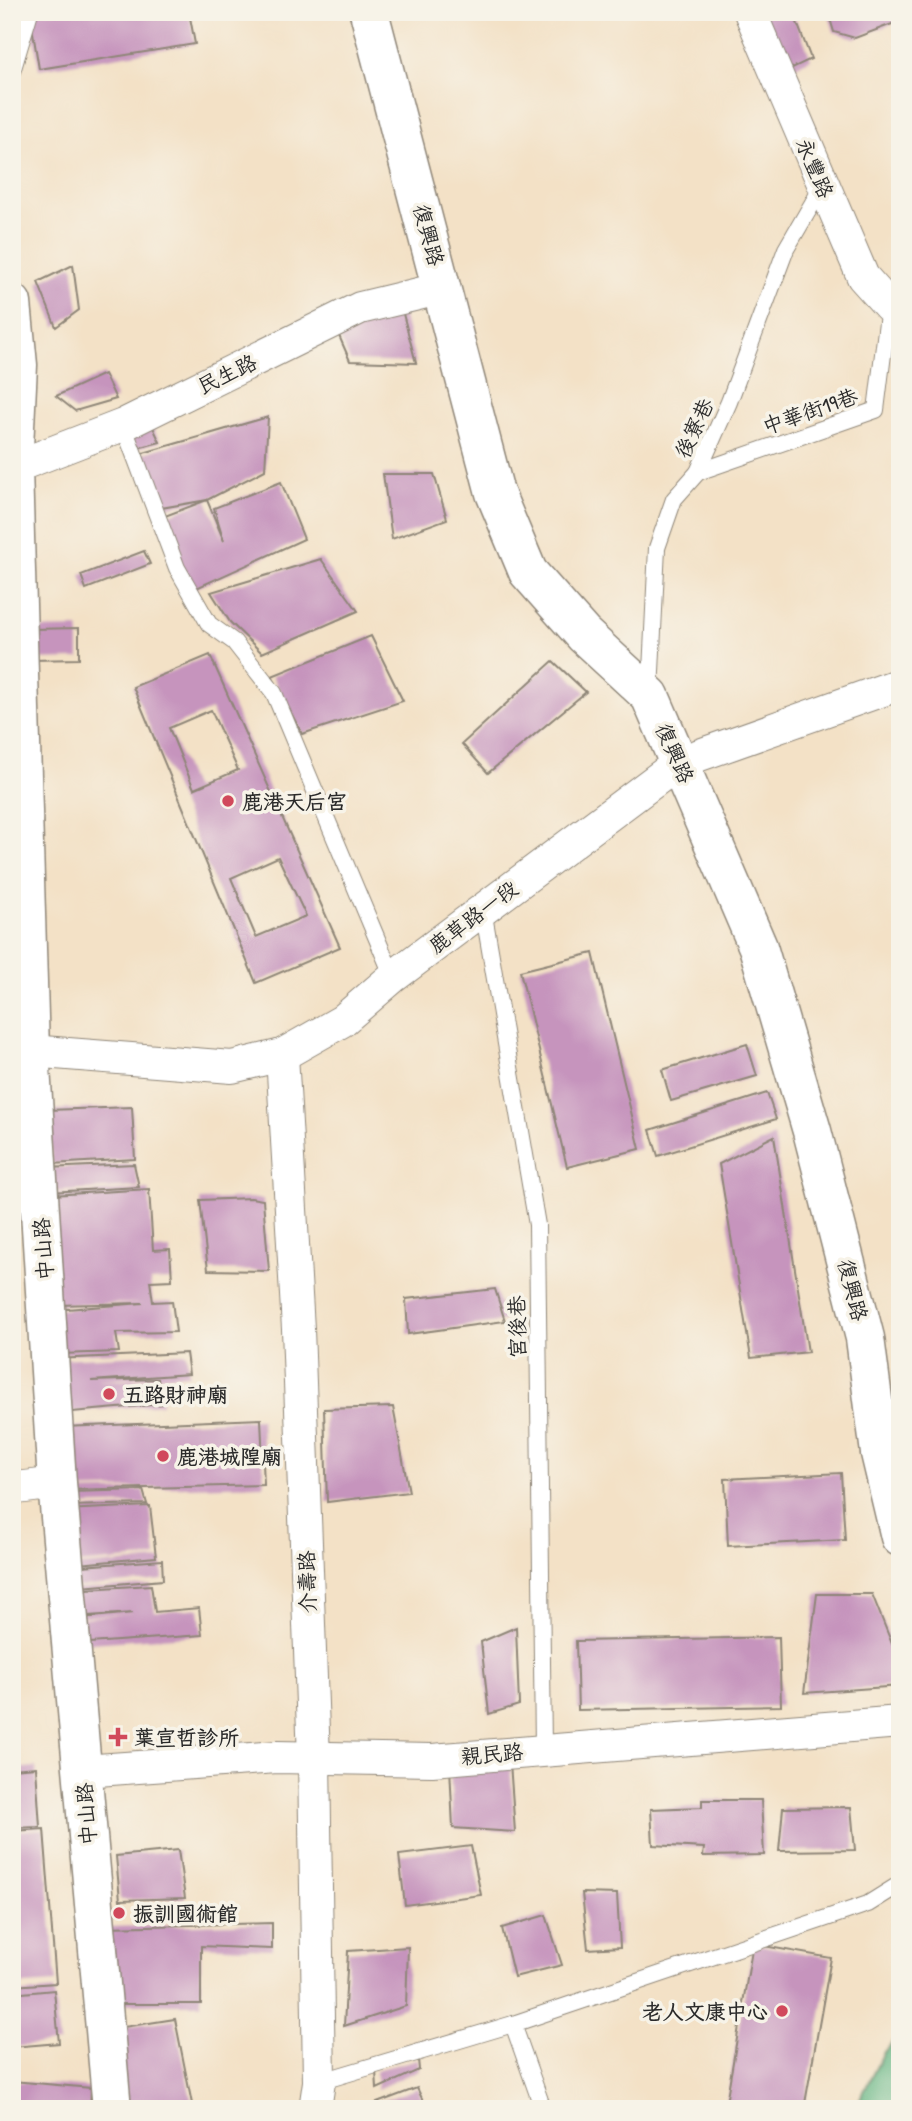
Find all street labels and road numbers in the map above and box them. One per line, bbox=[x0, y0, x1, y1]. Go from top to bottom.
street label: 永豐路 bbox=[789, 133, 841, 203]
street label: 復興路 bbox=[407, 201, 451, 269]
street label: 民生路 bbox=[192, 347, 262, 401]
street label: 中華街19巷 bbox=[758, 381, 862, 441]
street label: 後寮巷 bbox=[668, 393, 720, 463]
street label: 復興路 bbox=[649, 718, 701, 788]
street label: 鹿草路一段 bbox=[422, 874, 524, 960]
street label: 中山路 bbox=[26, 1217, 60, 1281]
street label: 復興路 bbox=[831, 1256, 875, 1324]
street label: 宮後巷 bbox=[502, 1295, 532, 1359]
street label: 介壽路 bbox=[291, 1550, 323, 1614]
street label: 親民路 bbox=[459, 1737, 525, 1771]
street label: 中山路 bbox=[69, 1782, 103, 1846]

